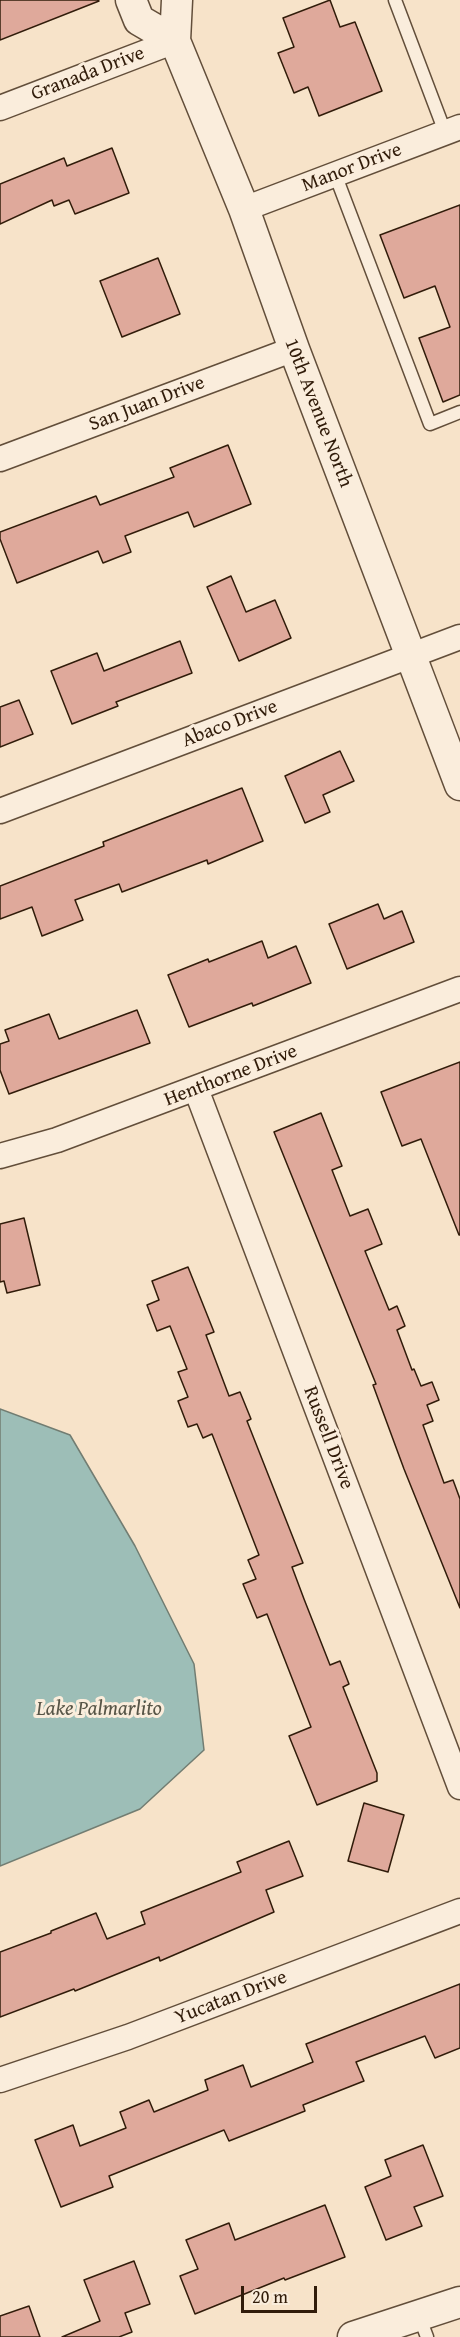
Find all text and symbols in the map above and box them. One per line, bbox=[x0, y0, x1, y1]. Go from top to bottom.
street label: Granada Drive bbox=[28, 41, 148, 107]
street label: Manor Drive bbox=[299, 138, 405, 198]
street label: 10th Avenue North bbox=[279, 335, 357, 491]
street label: San Juan Drive bbox=[86, 371, 208, 437]
street label: Abaco Drive bbox=[179, 695, 281, 753]
street label: Henthorne Drive bbox=[161, 1040, 301, 1112]
street label: Russell Drive bbox=[297, 1383, 359, 1493]
water label: Lake Palmarlito bbox=[36, 1697, 162, 1723]
street label: Yucatan Drive bbox=[172, 1966, 290, 2030]
scale bar bbox=[244, 2274, 320, 2312]
text: 20 m bbox=[252, 2283, 288, 2310]

